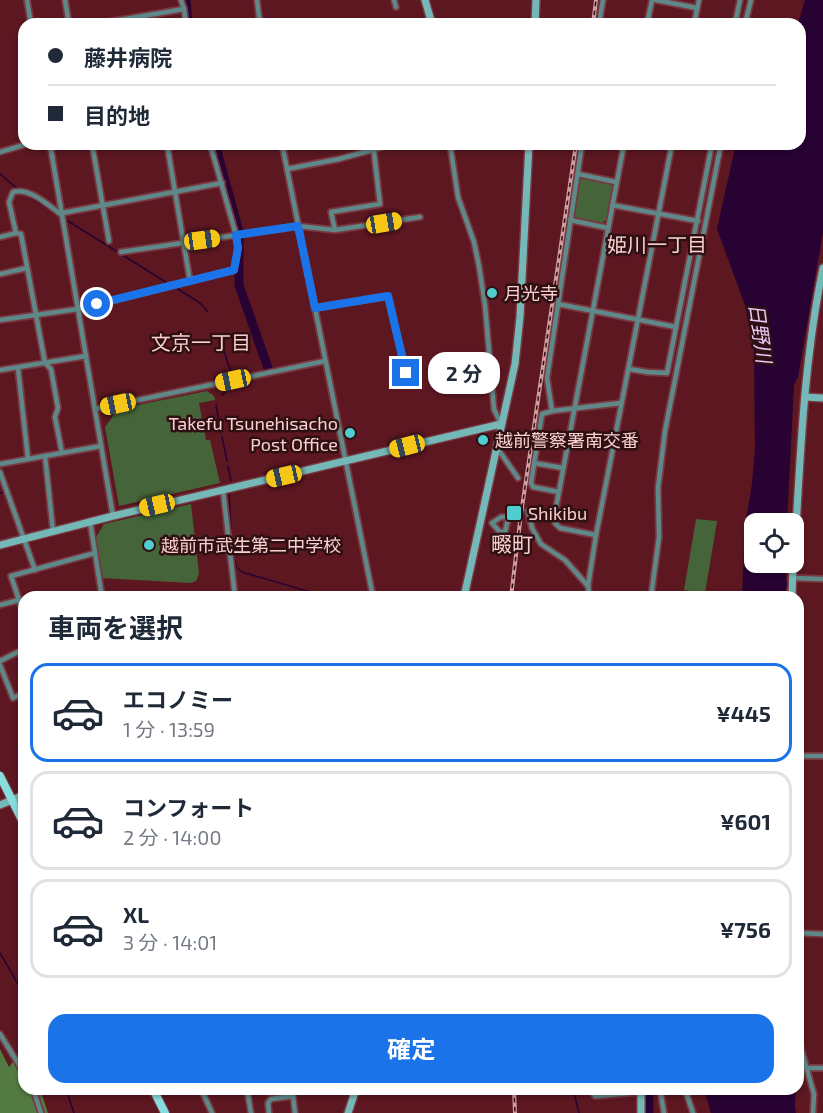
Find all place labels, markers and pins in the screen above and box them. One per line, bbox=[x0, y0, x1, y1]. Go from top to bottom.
place label: 月光寺 bbox=[504, 282, 558, 304]
marker: 月光寺 bbox=[485, 286, 499, 300]
place label: Takefu Tsunehisacho Post Office bbox=[168, 412, 338, 455]
marker: Takefu Tsunehisacho Post Office bbox=[343, 426, 357, 440]
place label: 越前警察署南交番 bbox=[495, 429, 639, 451]
marker: 越前警察署南交番 bbox=[476, 433, 490, 447]
place label: Shikibu bbox=[528, 502, 587, 524]
marker: Shikibu bbox=[505, 504, 523, 522]
place label: 越前市武生第二中学校 bbox=[161, 534, 341, 556]
marker: 越前市武生第二中学校 bbox=[142, 538, 156, 552]

